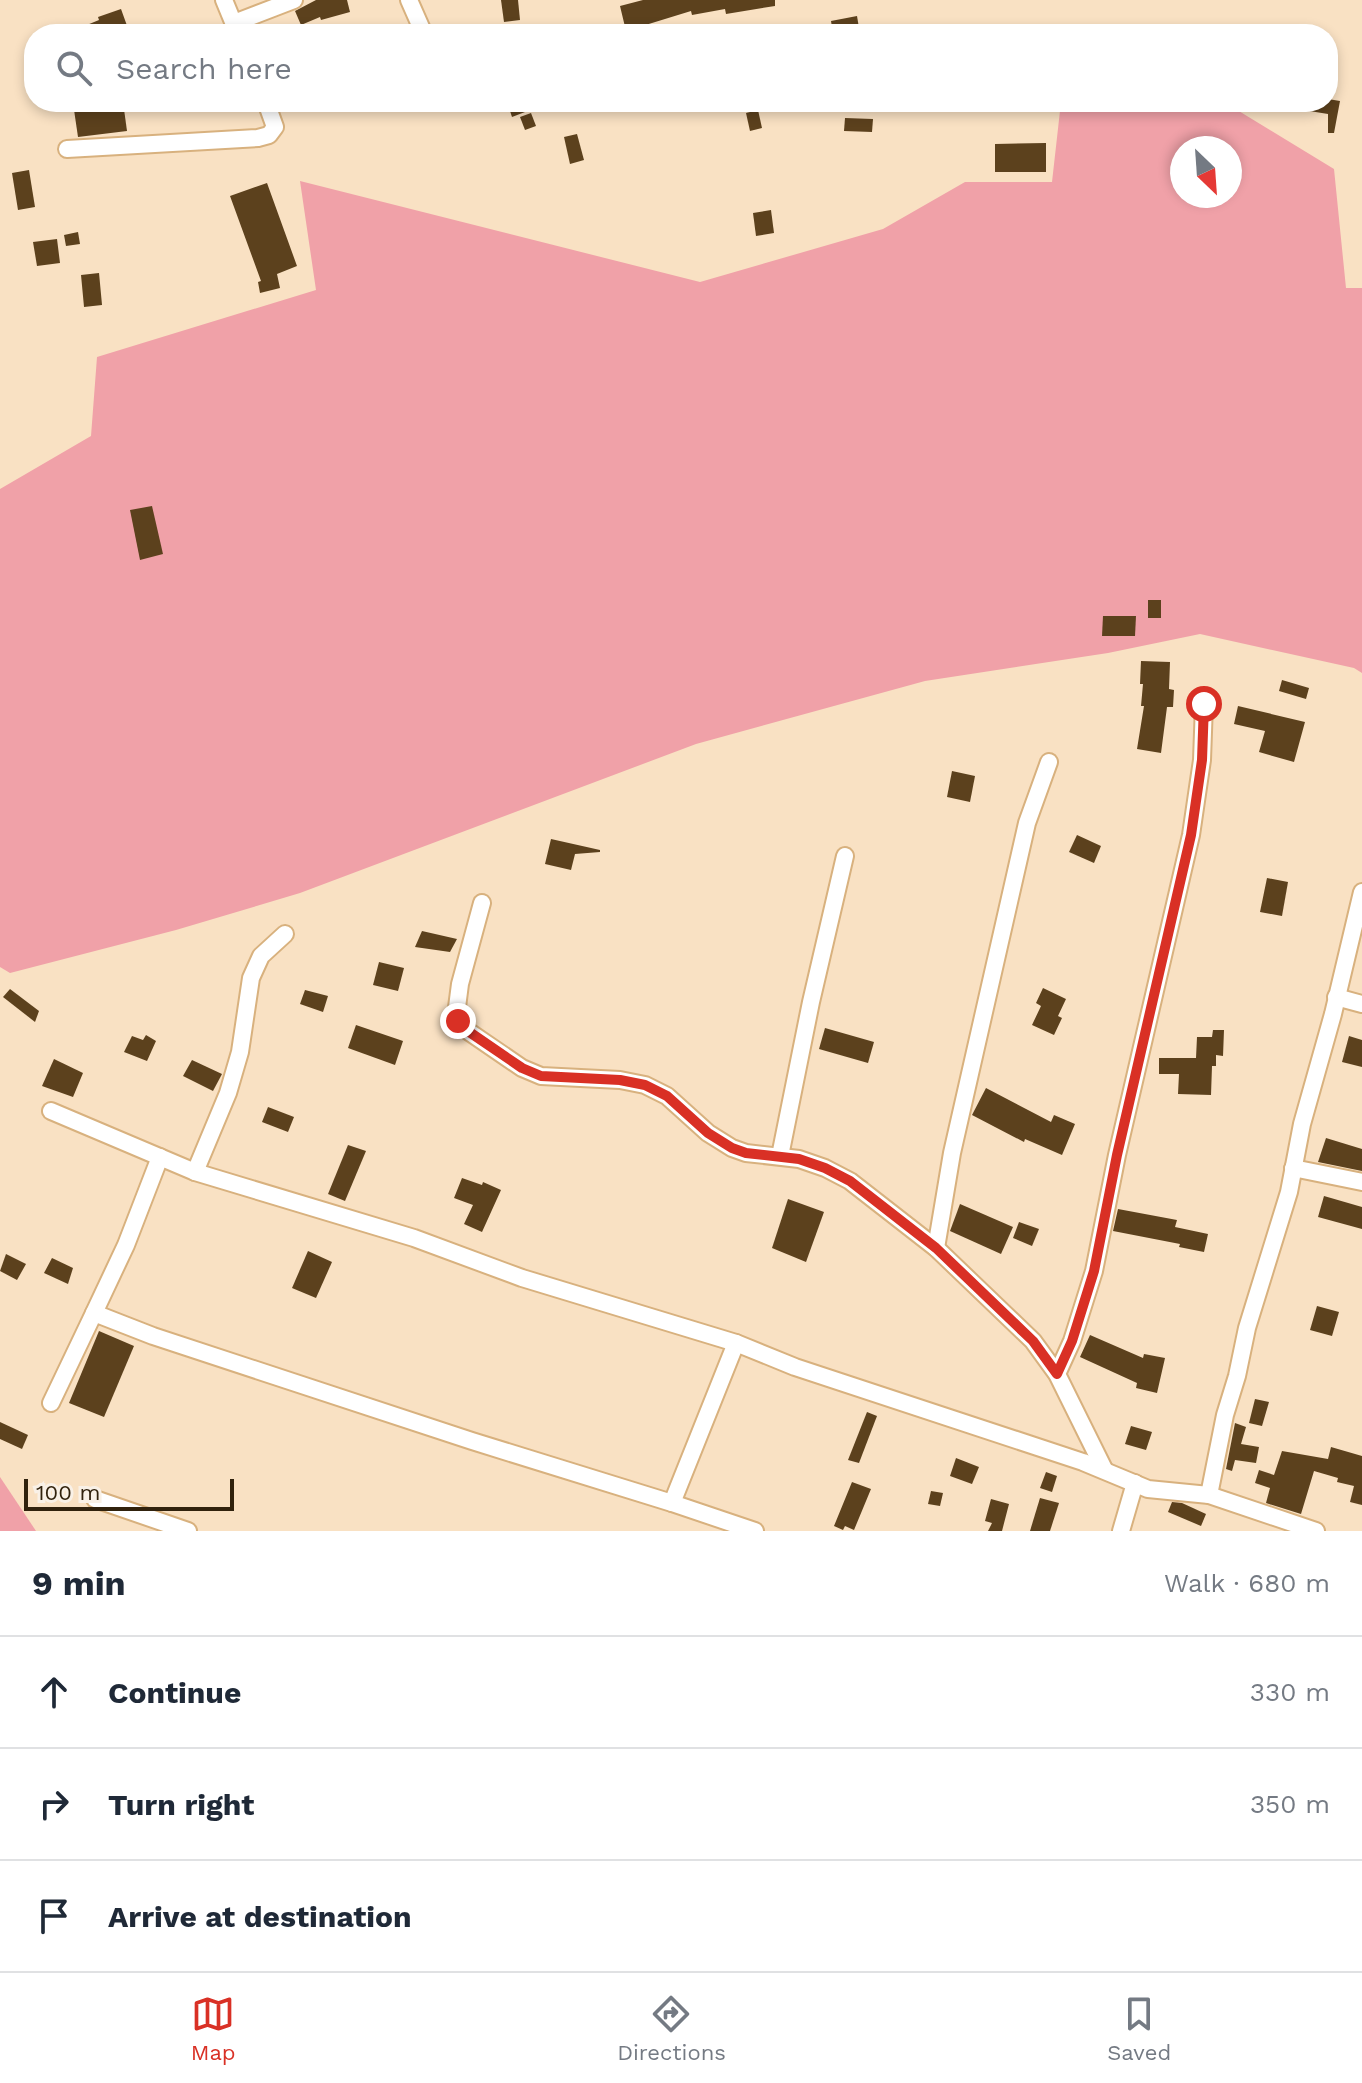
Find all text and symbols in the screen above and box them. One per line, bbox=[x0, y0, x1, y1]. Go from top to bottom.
search box bbox=[24, 24, 1338, 112]
icon: search bbox=[52, 46, 96, 90]
text: Search here bbox=[116, 51, 292, 86]
north arrow bbox=[1170, 136, 1242, 208]
route start bbox=[1186, 686, 1222, 722]
route end bbox=[440, 1003, 476, 1039]
scale bar bbox=[24, 1475, 234, 1511]
text: 100 m bbox=[36, 1480, 100, 1505]
text: 9 min bbox=[32, 1563, 126, 1603]
text: Walk · 680 m bbox=[1164, 1568, 1330, 1598]
icon: ahead bbox=[32, 1670, 76, 1714]
text: Continue bbox=[108, 1675, 241, 1710]
text: 330 m bbox=[1250, 1677, 1330, 1707]
icon: right bbox=[32, 1782, 76, 1826]
text: Turn right bbox=[108, 1787, 254, 1822]
text: 350 m bbox=[1250, 1789, 1330, 1819]
icon: arrive bbox=[32, 1894, 76, 1938]
text: Arrive at destination bbox=[108, 1899, 412, 1934]
tab: Map bbox=[191, 1992, 236, 2065]
tab: Directions bbox=[617, 1992, 726, 2065]
tab: Saved bbox=[1107, 1992, 1171, 2065]

